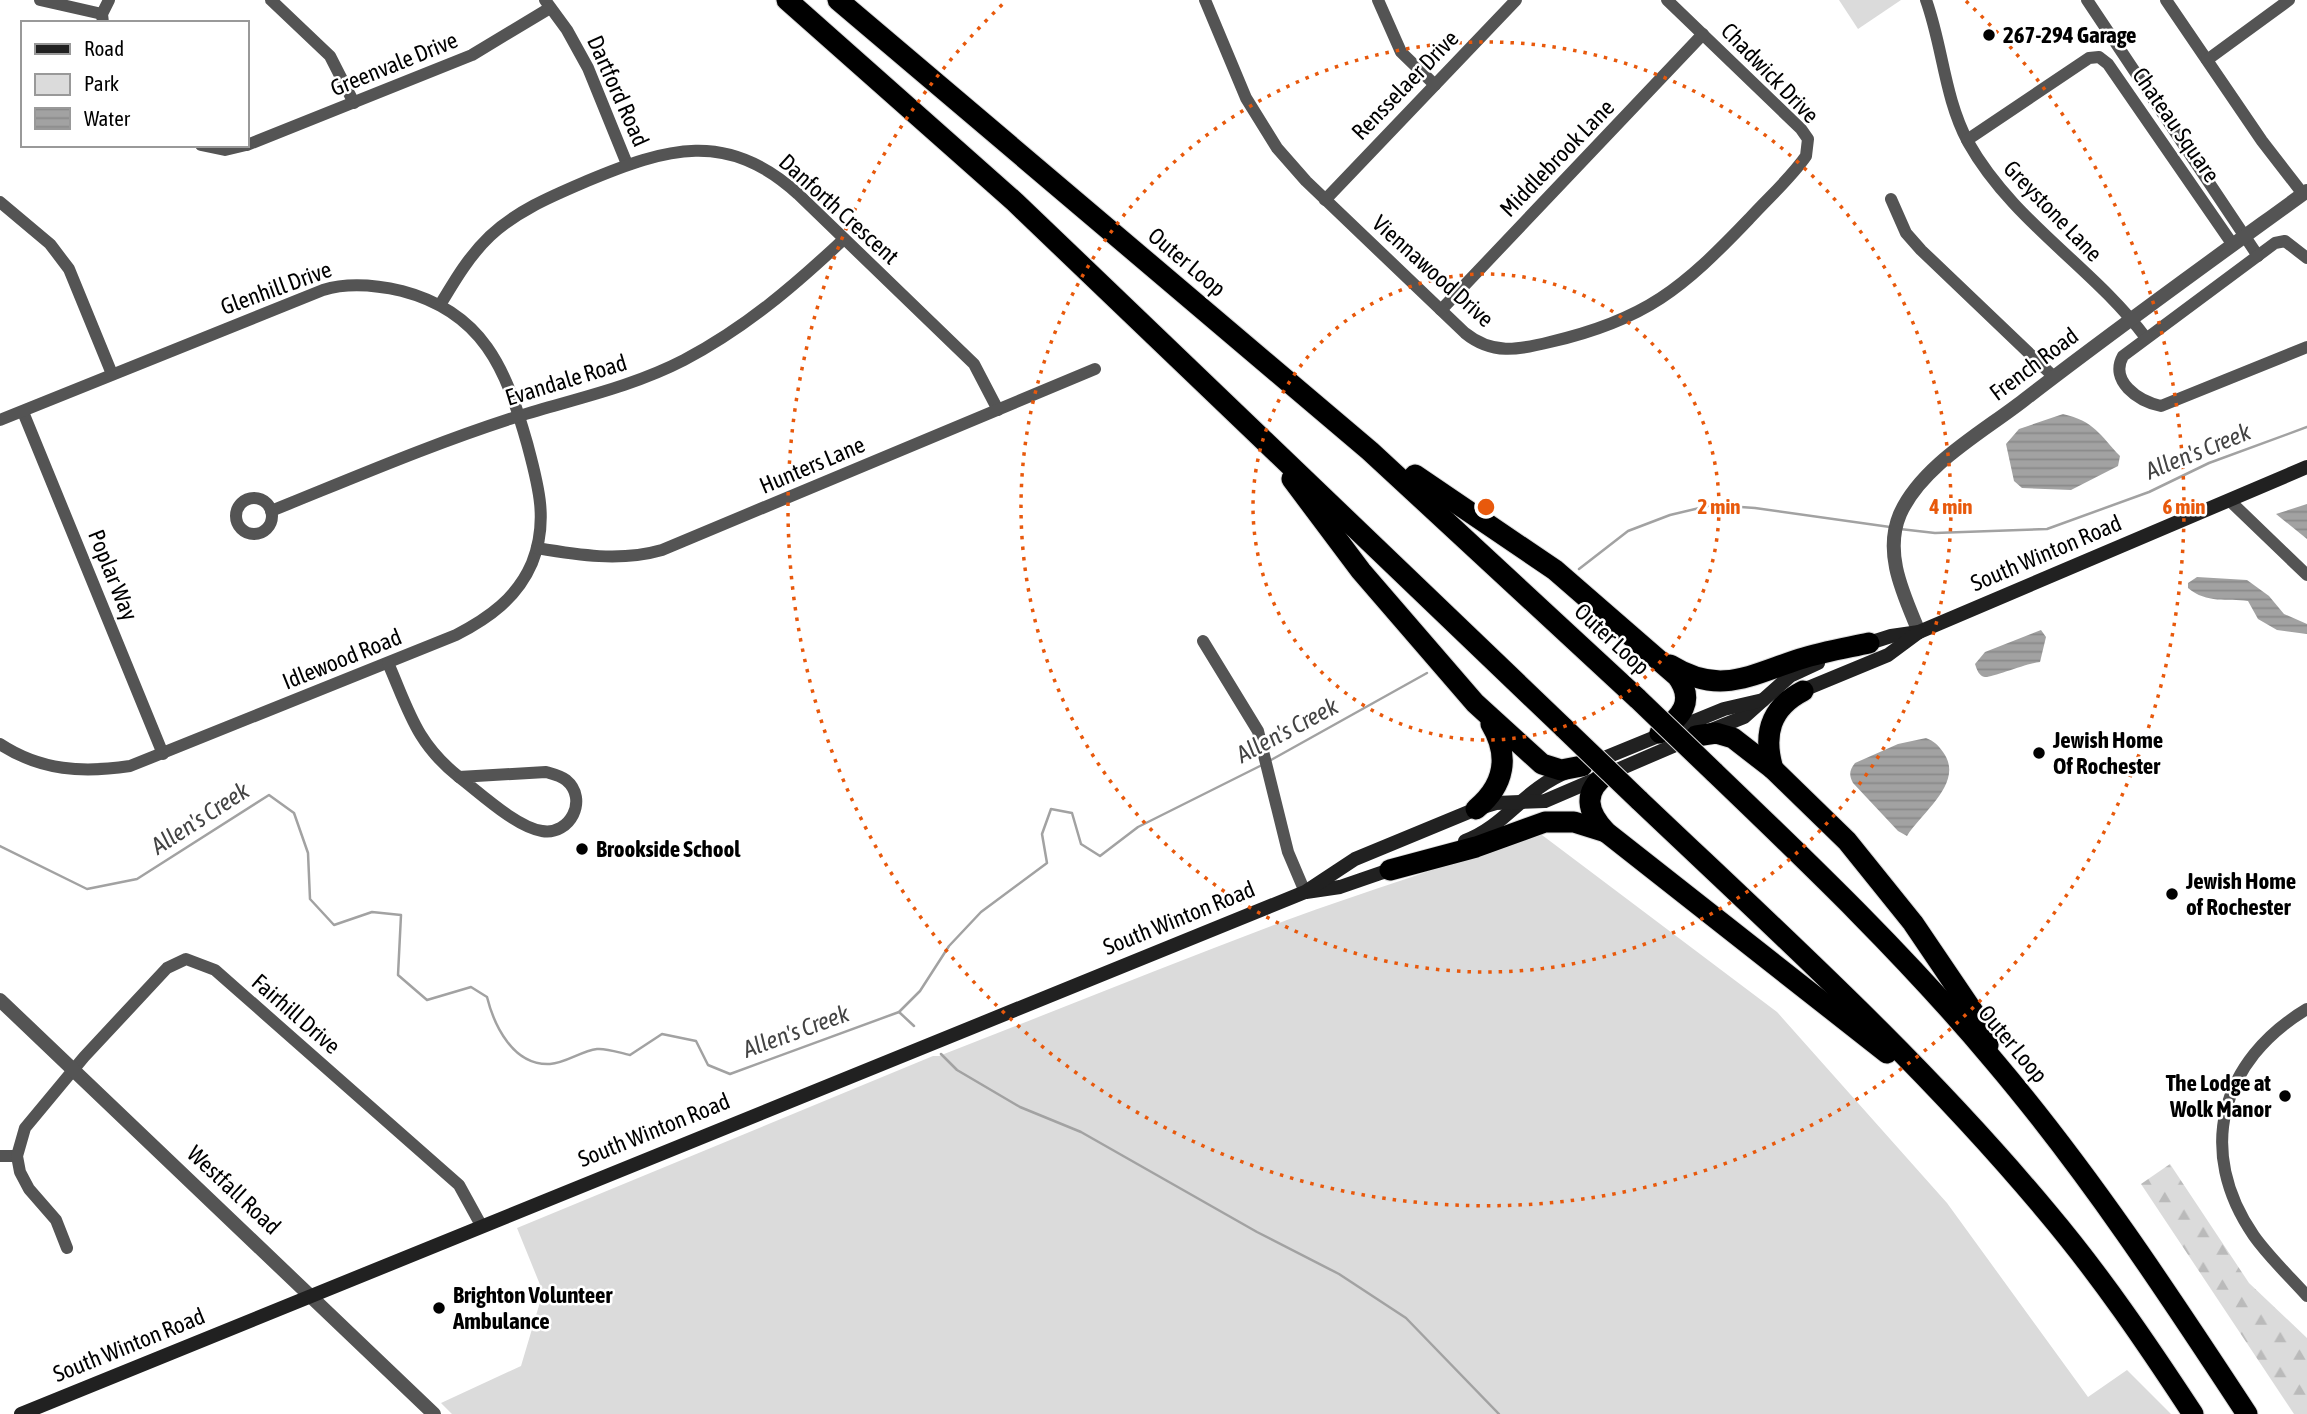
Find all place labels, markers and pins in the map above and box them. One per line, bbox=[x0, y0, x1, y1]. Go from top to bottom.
place label: 267-294 Garage bbox=[2003, 22, 2137, 48]
marker: 267-294 Garage bbox=[1981, 27, 1997, 43]
centre of rings bbox=[1474, 495, 1498, 519]
place label: Jewish Home Of Rochester bbox=[2052, 727, 2163, 779]
marker: Jewish Home Of Rochester bbox=[2031, 745, 2047, 761]
place label: Brookside School bbox=[596, 836, 741, 862]
marker: Brookside School bbox=[574, 841, 590, 857]
place label: Jewish Home of Rochester bbox=[2185, 868, 2296, 920]
marker: Jewish Home of Rochester bbox=[2164, 886, 2180, 902]
place label: The Lodge at Wolk Manor bbox=[2166, 1070, 2272, 1122]
marker: The Lodge at Wolk Manor bbox=[2277, 1088, 2293, 1104]
place label: Brighton Volunteer Ambulance bbox=[452, 1282, 613, 1334]
marker: Brighton Volunteer Ambulance bbox=[431, 1300, 447, 1316]

